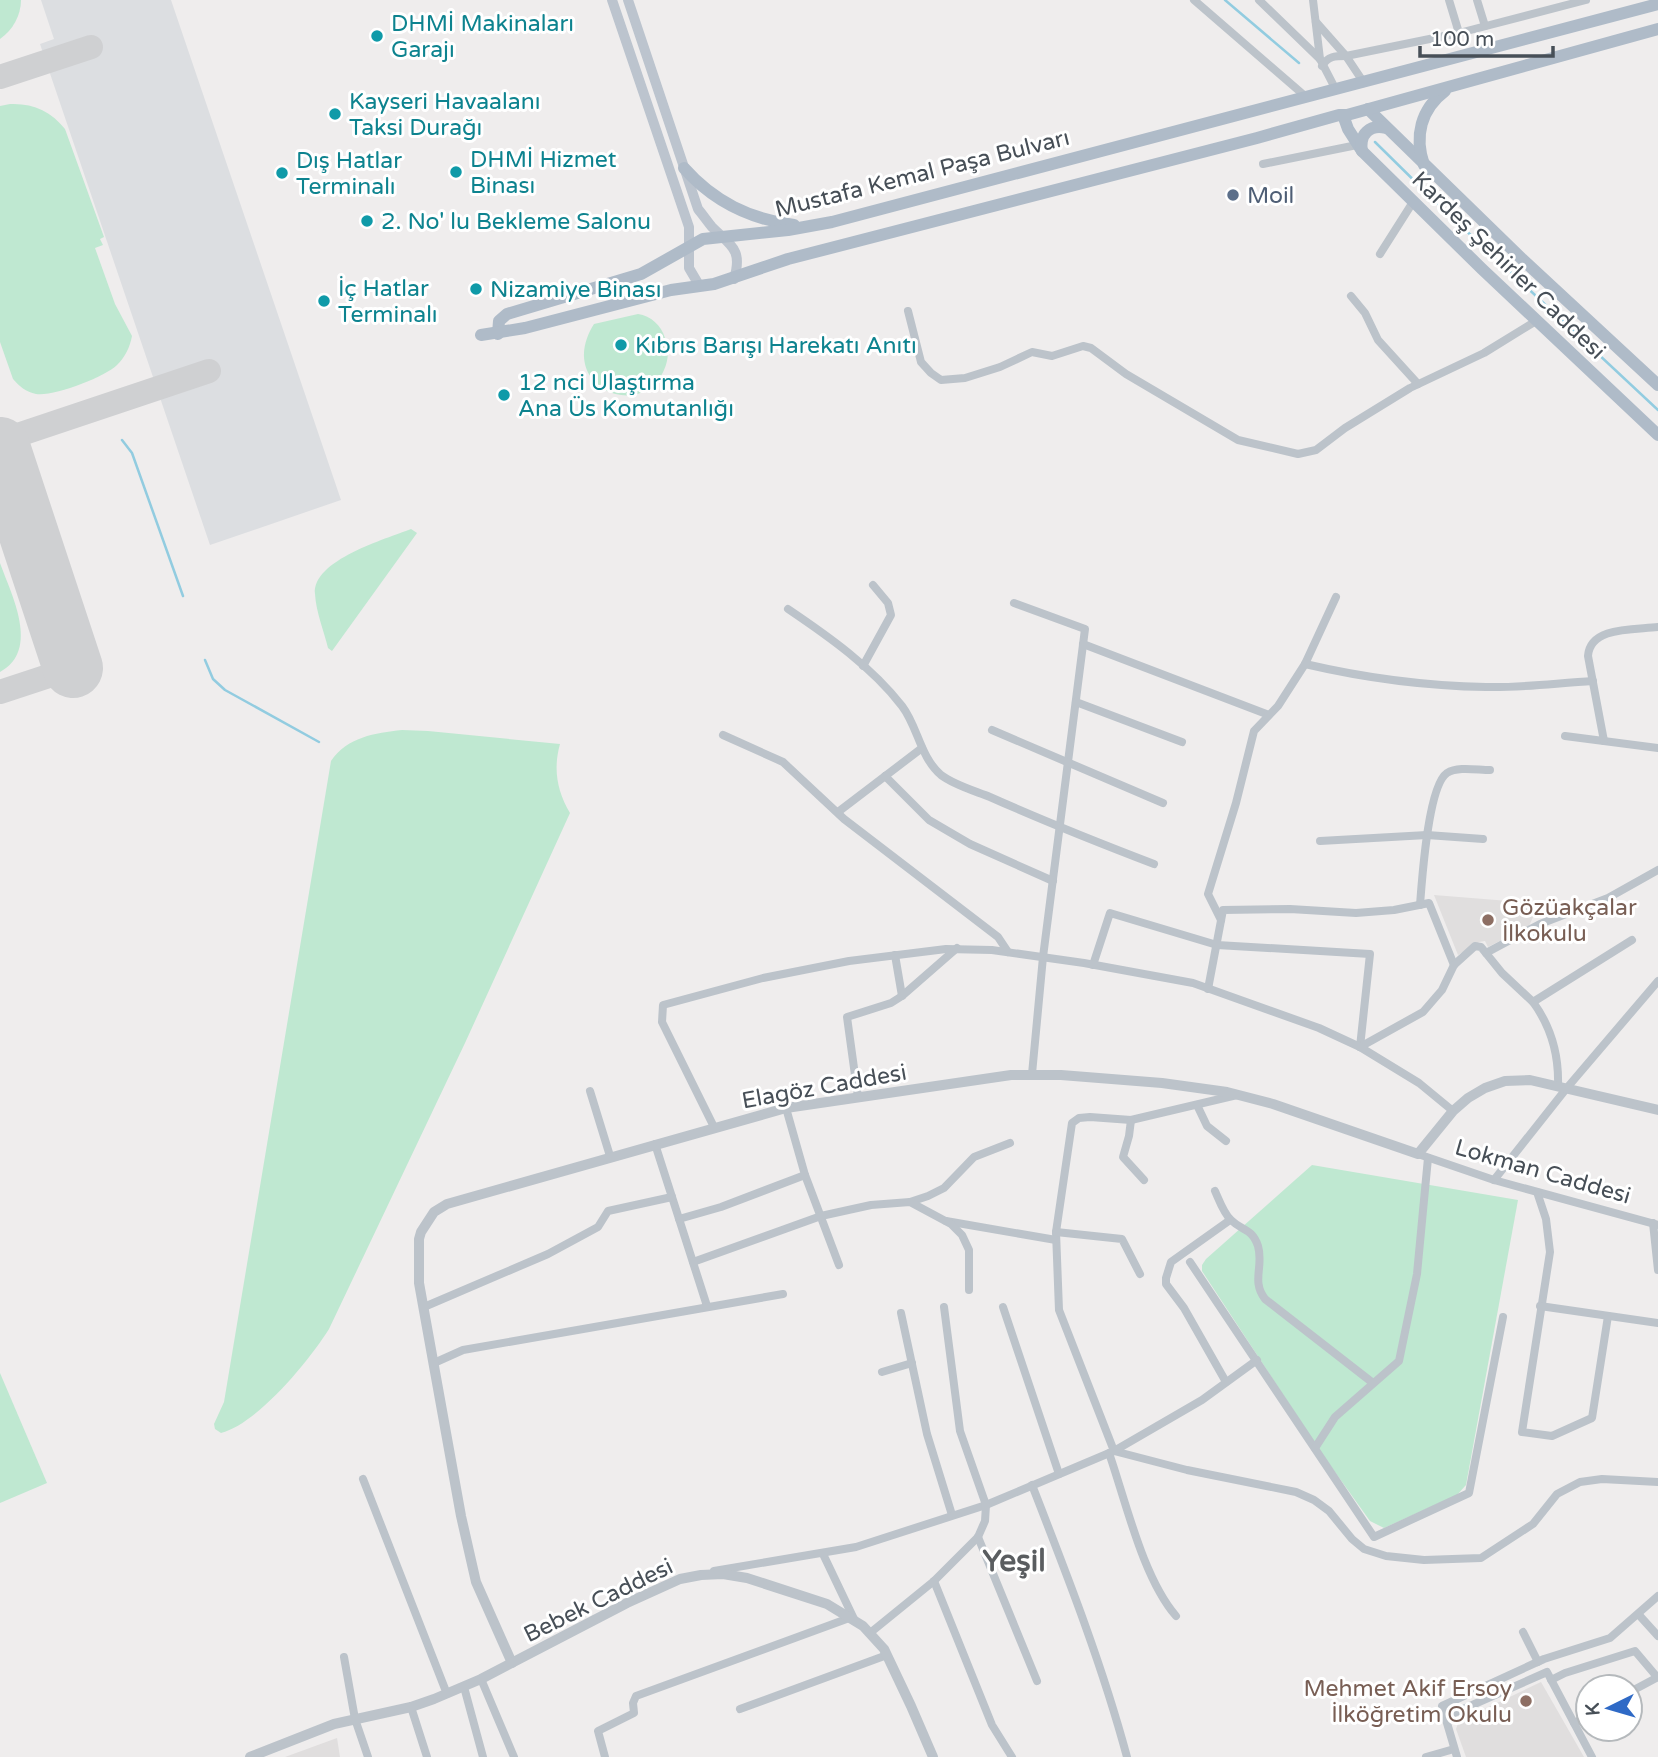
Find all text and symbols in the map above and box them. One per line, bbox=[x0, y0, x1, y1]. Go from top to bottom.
place label: DHMİ Makinaları Garajı bbox=[391, 10, 574, 64]
scale bar bbox=[1420, 14, 1553, 58]
text: 100 m bbox=[1430, 27, 1494, 52]
marker: DHMİ Makinaları Garajı bbox=[369, 28, 385, 44]
place label: Kayseri Havaalanı Taksi Durağı bbox=[349, 88, 540, 142]
marker: Kayseri Havaalanı Taksi Durağı bbox=[327, 106, 343, 122]
street label: Mustafa Kemal Paşa Bulvarı bbox=[772, 124, 1072, 224]
place label: DHMİ Hizmet Binası bbox=[470, 146, 617, 200]
place label: Dış Hatlar Terminalı bbox=[296, 147, 402, 201]
marker: DHMİ Hizmet Binası bbox=[448, 164, 464, 180]
marker: Dış Hatlar Terminalı bbox=[274, 165, 290, 181]
street label: Kardeş Şehirler Caddesi bbox=[1406, 166, 1611, 366]
place label: Moil bbox=[1247, 182, 1294, 210]
marker: Moil bbox=[1225, 187, 1241, 203]
place label: 2. No' lu Bekleme Salonu bbox=[381, 208, 651, 236]
marker: 2. No' lu Bekleme Salonu bbox=[359, 213, 375, 229]
place label: İç Hatlar Terminalı bbox=[338, 275, 438, 329]
place label: Nizamiye Binası bbox=[490, 276, 662, 304]
marker: Nizamiye Binası bbox=[468, 281, 484, 297]
marker: İç Hatlar Terminalı bbox=[316, 293, 332, 309]
place label: Kıbrıs Barışı Harekatı Anıtı bbox=[635, 332, 917, 360]
marker: Kıbrıs Barışı Harekatı Anıtı bbox=[613, 337, 629, 353]
place label: 12 nci Ulaştırma Ana Üs Komutanlığı bbox=[518, 369, 734, 423]
marker: 12 nci Ulaştırma Ana Üs Komutanlığı bbox=[496, 387, 512, 403]
place label: Gözüakçalar İlkokulu bbox=[1502, 894, 1637, 948]
marker: Gözüakçalar İlkokulu bbox=[1480, 912, 1496, 928]
street label: Elagöz Caddesi bbox=[740, 1059, 909, 1115]
street label: Lokman Caddesi bbox=[1452, 1133, 1634, 1210]
district label: Yeşil bbox=[982, 1543, 1046, 1580]
street label: Bebek Caddesi bbox=[519, 1553, 678, 1649]
north arrow bbox=[1574, 1673, 1644, 1743]
place label: Mehmet Akif Ersoy İlköğretim Okulu bbox=[1304, 1675, 1512, 1729]
marker: Mehmet Akif Ersoy İlköğretim Okulu bbox=[1518, 1693, 1534, 1709]
text: K bbox=[1582, 1702, 1605, 1717]

